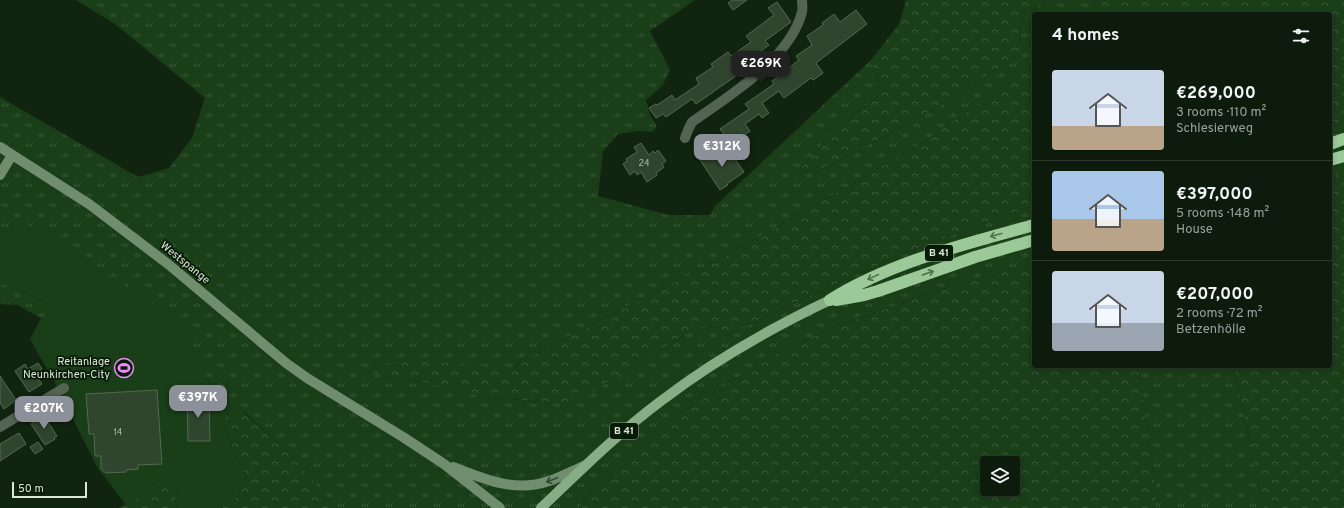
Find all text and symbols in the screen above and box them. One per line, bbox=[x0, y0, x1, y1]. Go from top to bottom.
text: 4 homes bbox=[1052, 25, 1119, 47]
icon: filters bbox=[1290, 25, 1312, 47]
pin: €269K bbox=[733, 51, 789, 85]
text: €269K bbox=[740, 56, 782, 72]
text: €269,000 bbox=[1176, 83, 1256, 105]
icon: home bbox=[1084, 86, 1132, 134]
text: 3 rooms · 110 m² bbox=[1176, 105, 1266, 121]
text: Schlesierweg bbox=[1176, 121, 1253, 137]
pin: €312K bbox=[694, 134, 750, 168]
text: €312K bbox=[703, 139, 741, 155]
house number: 24 bbox=[638, 158, 650, 169]
text: €397,000 bbox=[1176, 184, 1253, 206]
icon: home bbox=[1084, 187, 1132, 235]
text: 5 rooms · 148 m² bbox=[1176, 206, 1269, 222]
text: House bbox=[1176, 222, 1213, 238]
one-way arrow bbox=[990, 232, 1003, 239]
street label: Westspange bbox=[157, 239, 213, 287]
road number: B 41 bbox=[925, 245, 953, 261]
one-way arrow bbox=[921, 269, 934, 276]
one-way arrow bbox=[868, 274, 880, 281]
text: €207,000 bbox=[1176, 284, 1254, 306]
icon: home bbox=[1084, 287, 1132, 335]
text: 2 rooms · 72 m² bbox=[1176, 306, 1262, 322]
text: Betzenhölle bbox=[1176, 322, 1246, 338]
place label: Reitanlage Neunkirchen-City bbox=[23, 355, 110, 382]
sports icon: Reitanlage Neunkirchen-City bbox=[113, 357, 135, 379]
pin: €397K bbox=[170, 385, 226, 419]
text: €397K bbox=[178, 390, 218, 406]
pin: €207K bbox=[16, 396, 72, 430]
text: €207K bbox=[24, 401, 64, 417]
road number: B 41 bbox=[610, 423, 638, 439]
house number: 14 bbox=[114, 427, 123, 438]
map controls bbox=[980, 456, 1020, 496]
button: layers bbox=[980, 456, 1020, 496]
one-way arrow bbox=[546, 476, 558, 484]
scale bar bbox=[12, 480, 87, 499]
text: 50 m bbox=[18, 482, 44, 496]

